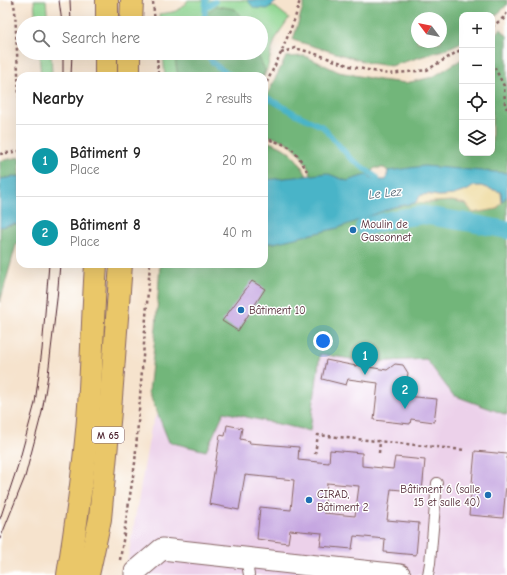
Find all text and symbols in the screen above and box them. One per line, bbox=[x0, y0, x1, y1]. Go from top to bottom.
north arrow bbox=[411, 12, 447, 48]
map controls bbox=[459, 12, 495, 156]
button: + bbox=[459, 12, 495, 48]
search box bbox=[16, 16, 268, 60]
icon: search bbox=[30, 27, 52, 49]
text: Search here bbox=[62, 29, 140, 47]
button: − bbox=[459, 48, 495, 84]
button: locate bbox=[459, 84, 495, 120]
text: Nearby bbox=[32, 89, 83, 108]
text: 2 results bbox=[205, 91, 252, 106]
button: layers bbox=[459, 120, 495, 156]
text: Bâtiment 9 bbox=[70, 144, 141, 162]
text: 1 bbox=[42, 153, 48, 168]
text: 20 m bbox=[222, 153, 252, 168]
text: Place bbox=[70, 162, 100, 177]
water label: Le Lez bbox=[368, 184, 403, 202]
text: Bâtiment 8 bbox=[70, 216, 141, 234]
place label: Moulin de Gasconnet bbox=[361, 218, 412, 244]
text: 2 bbox=[42, 225, 48, 240]
text: 40 m bbox=[223, 225, 252, 240]
marker: Moulin de Gasconnet bbox=[348, 225, 358, 235]
text: Place bbox=[70, 234, 100, 249]
place label: Bâtiment 10 bbox=[249, 304, 306, 317]
marker: Bâtiment 10 bbox=[236, 305, 246, 315]
your location bbox=[313, 331, 333, 351]
pin: 1 bbox=[352, 342, 378, 375]
pin: 2 bbox=[392, 376, 418, 409]
road number: M 65 bbox=[92, 427, 124, 443]
place label: Bâtiment 6 (salle 15 et salle 40) bbox=[400, 483, 480, 509]
place label: CIRAD, Bâtiment 2 bbox=[317, 488, 369, 514]
marker: Bâtiment 6 (salle 15 et salle 40) bbox=[483, 490, 493, 500]
marker: CIRAD, Bâtiment 2 bbox=[304, 495, 314, 505]

